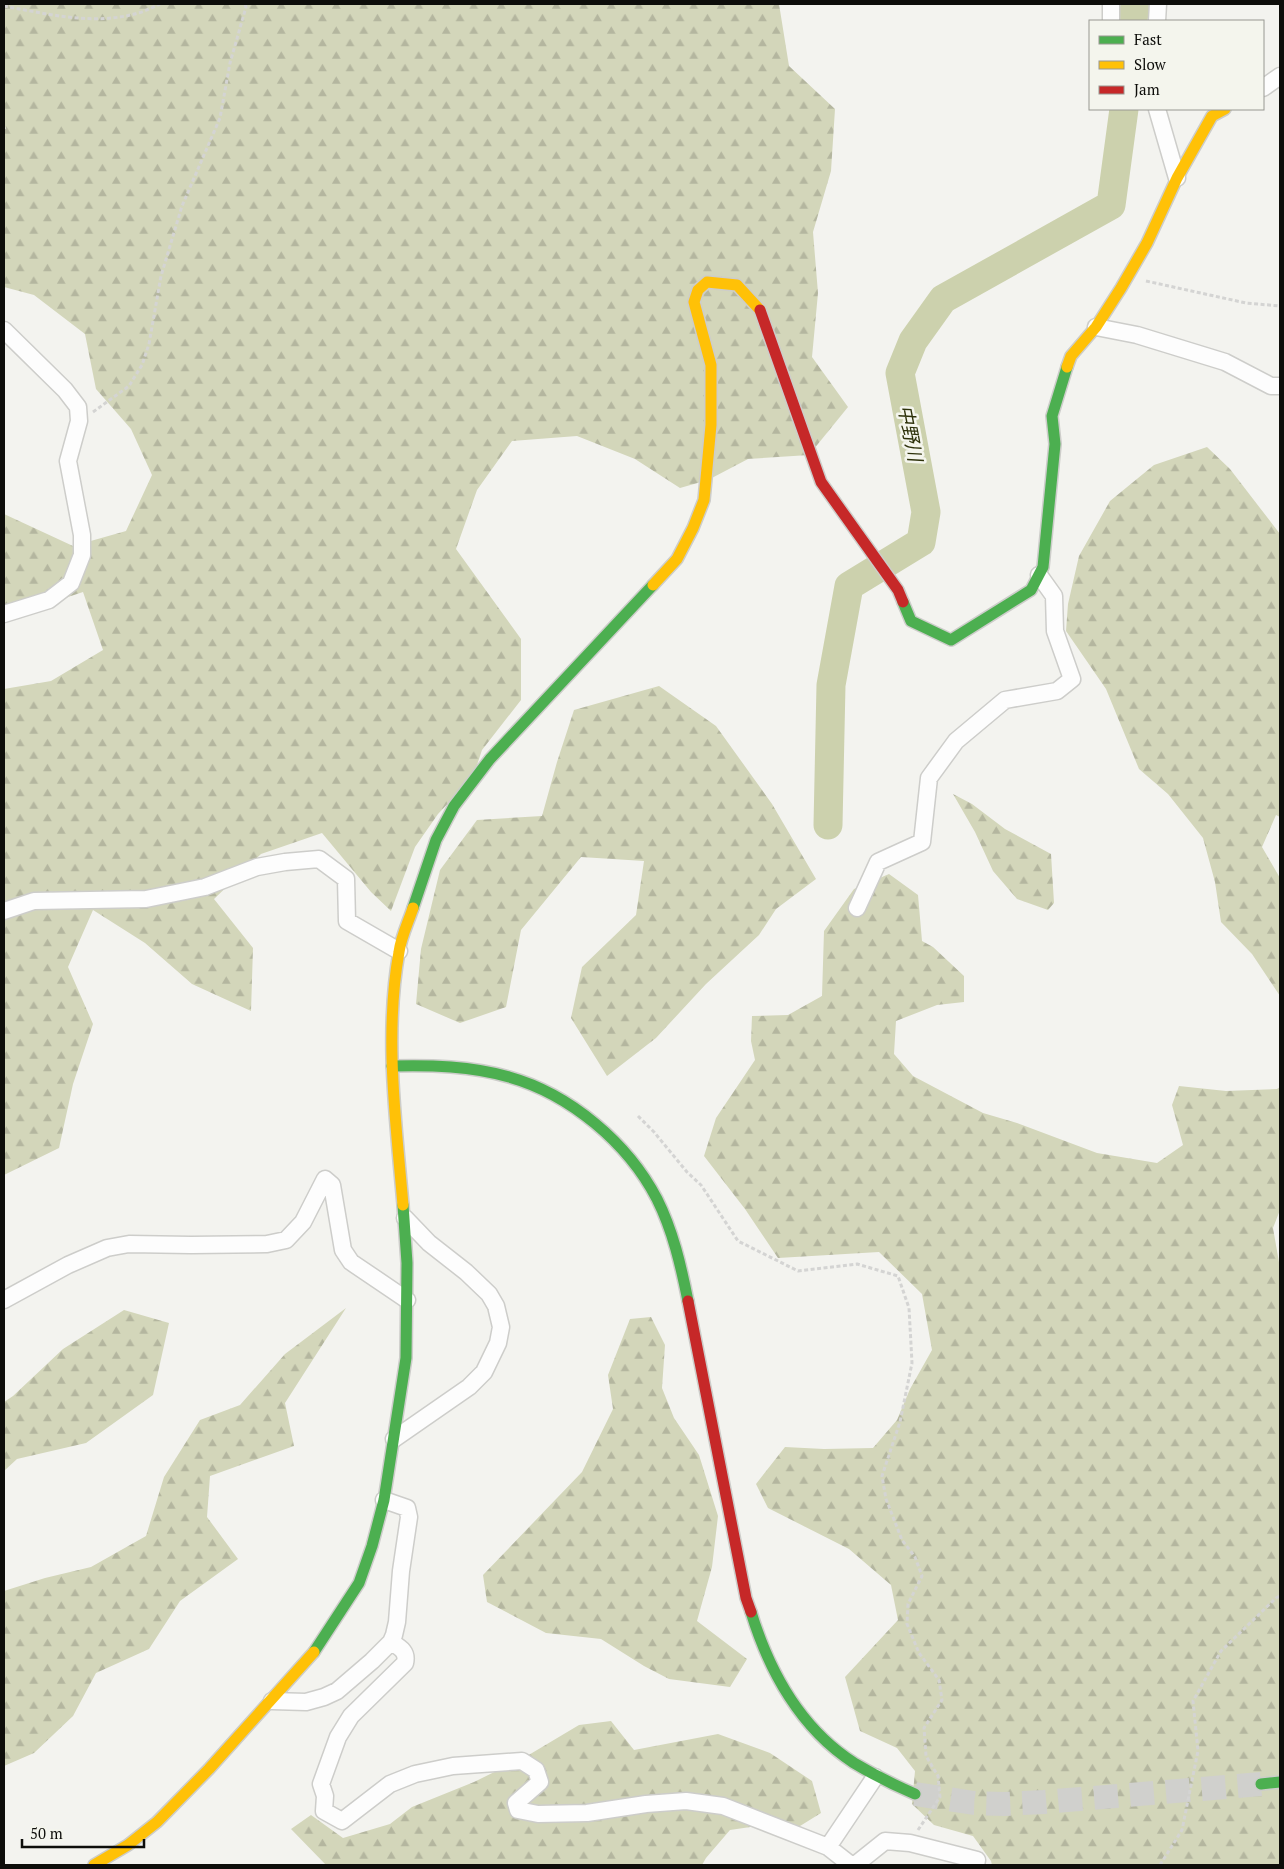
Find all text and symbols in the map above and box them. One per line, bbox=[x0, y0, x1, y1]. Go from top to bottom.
legend bbox=[1089, 20, 1264, 110]
text: Fast bbox=[1134, 29, 1162, 49]
text: Slow bbox=[1134, 54, 1167, 74]
text: Jam bbox=[1134, 79, 1160, 99]
water label: 中野川 bbox=[893, 403, 929, 465]
scale bar bbox=[22, 1816, 145, 1848]
text: 50 m bbox=[30, 1823, 63, 1843]

